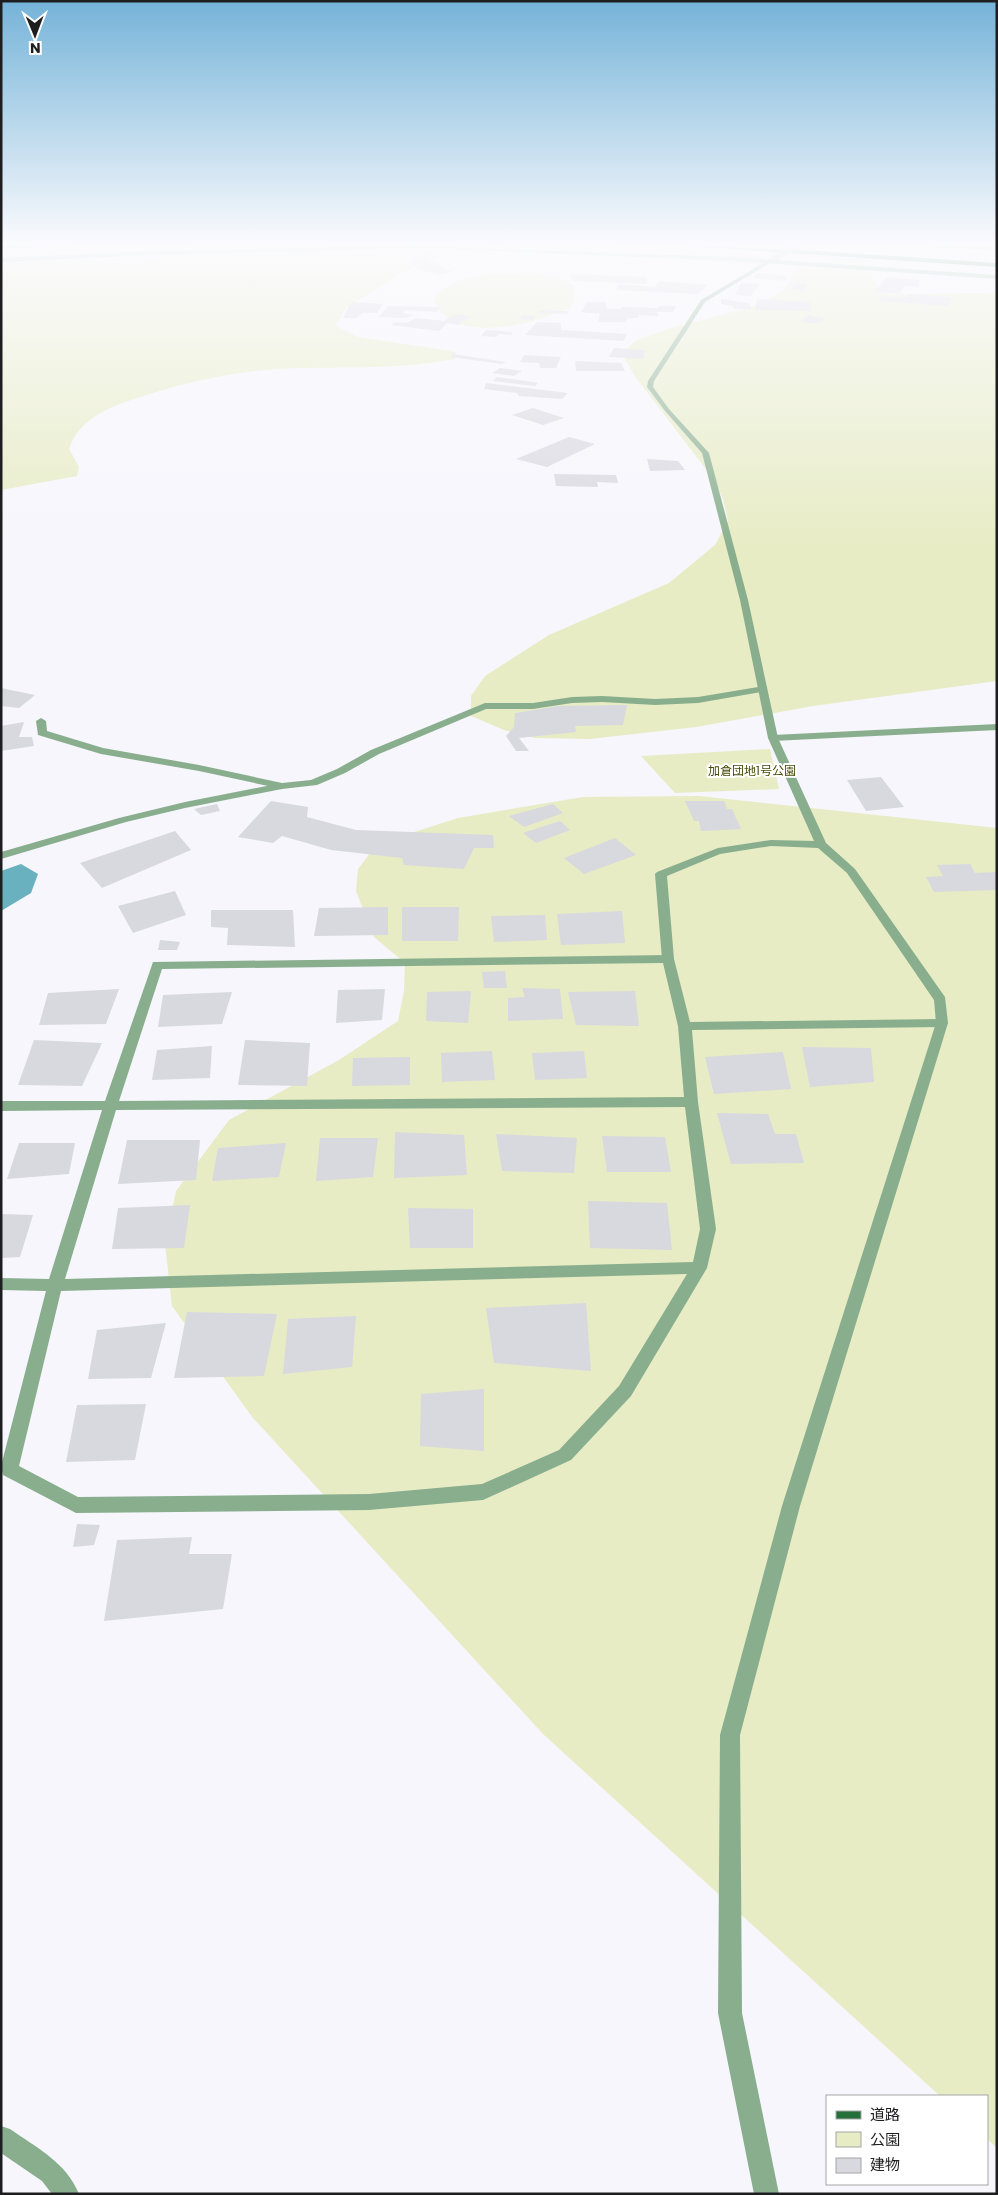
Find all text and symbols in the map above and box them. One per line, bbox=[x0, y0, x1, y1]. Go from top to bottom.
north arrow bbox=[10, 10, 60, 60]
text: N bbox=[30, 38, 41, 58]
park label: 加倉団地1号公園 bbox=[708, 762, 796, 779]
legend bbox=[826, 2095, 988, 2185]
text: 道路 bbox=[870, 2104, 900, 2125]
text: 公園 bbox=[870, 2129, 900, 2150]
text: 建物 bbox=[870, 2154, 900, 2175]

